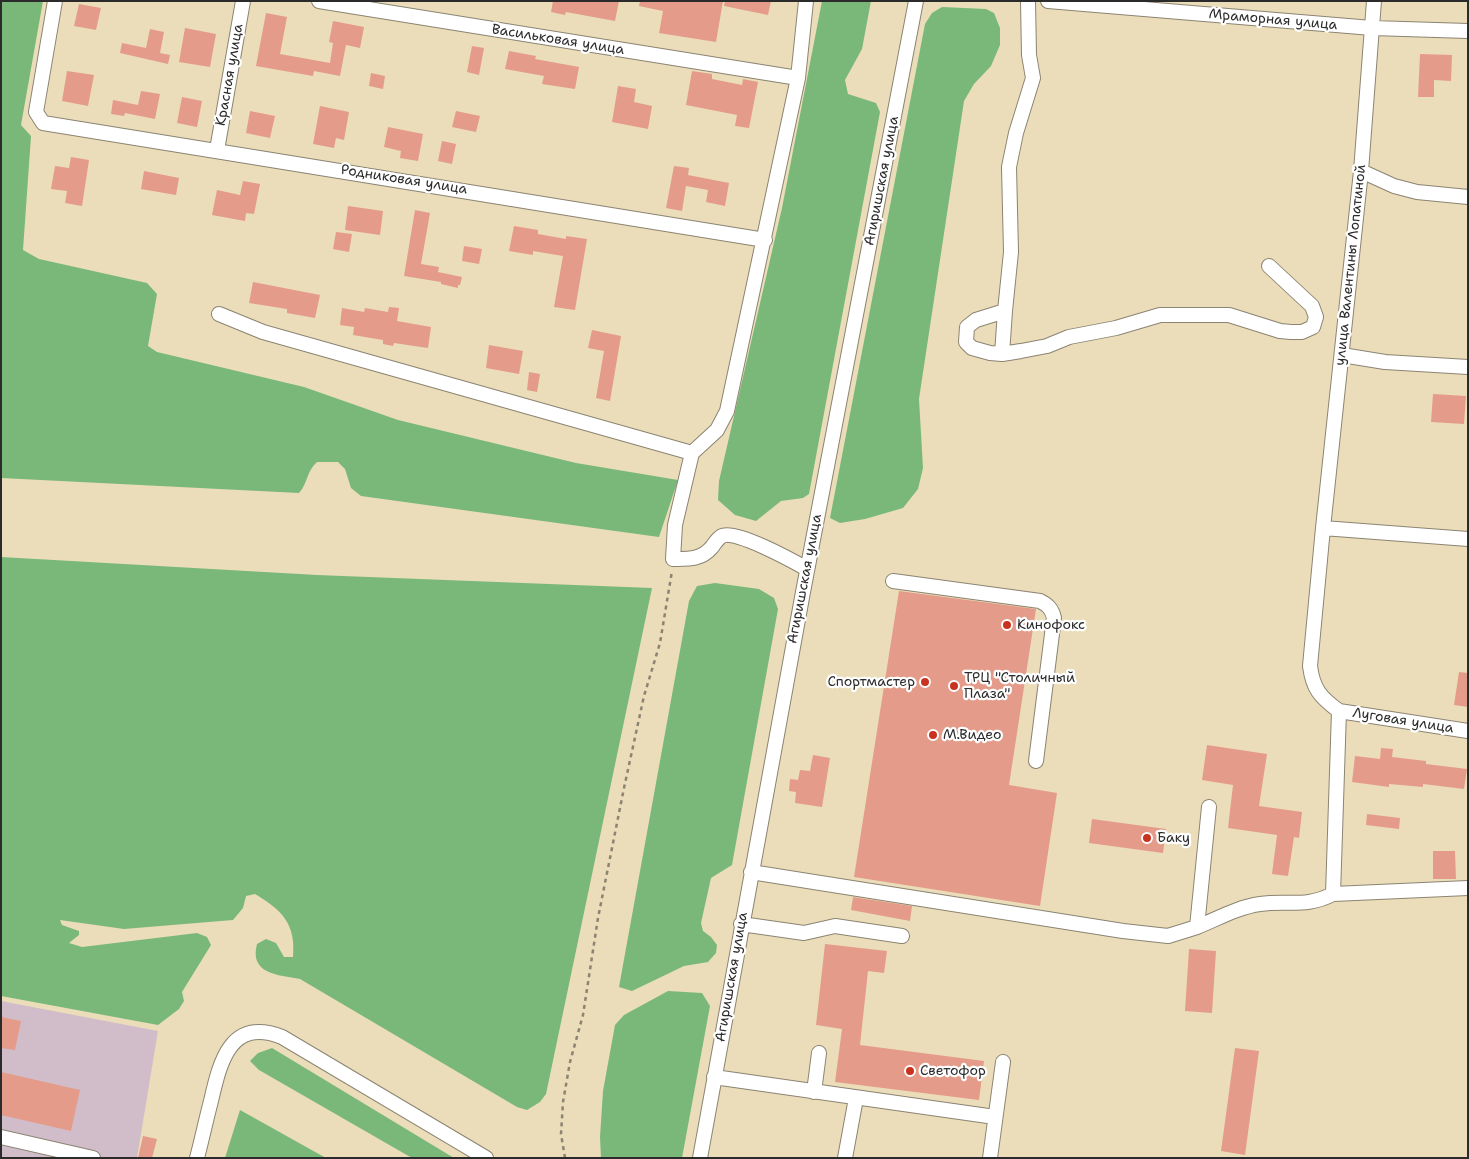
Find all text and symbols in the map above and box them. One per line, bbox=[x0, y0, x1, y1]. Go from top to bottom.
street label: Мраморная улица bbox=[1208, 6, 1338, 34]
street label: Васильковая улица bbox=[491, 21, 625, 59]
street label: Красная улица bbox=[213, 23, 247, 127]
street label: Агиришская улица bbox=[861, 115, 903, 247]
street label: Родниковая улица bbox=[339, 162, 469, 198]
street label: улица Валентины Лопатиной bbox=[1332, 164, 1370, 366]
street label: Агиришская улица bbox=[784, 513, 826, 645]
place label: Кинофокс bbox=[1017, 617, 1085, 633]
marker: Кинофокс bbox=[1001, 619, 1013, 631]
place label: ТРЦ "Столичный Плаза" bbox=[964, 670, 1075, 702]
place label: Спортмастер bbox=[827, 674, 915, 690]
marker: Спортмастер bbox=[919, 676, 931, 688]
marker: ТРЦ "Столичный Плаза" bbox=[948, 680, 960, 692]
street label: Луговая улица bbox=[1351, 705, 1455, 737]
place label: М.Видео bbox=[943, 727, 1002, 743]
marker: М.Видео bbox=[927, 729, 939, 741]
place label: Баку bbox=[1157, 830, 1190, 846]
marker: Баку bbox=[1141, 832, 1153, 844]
street label: Агиришская улица bbox=[712, 911, 752, 1043]
place label: Светофор bbox=[920, 1063, 986, 1079]
marker: Светофор bbox=[904, 1065, 916, 1077]

